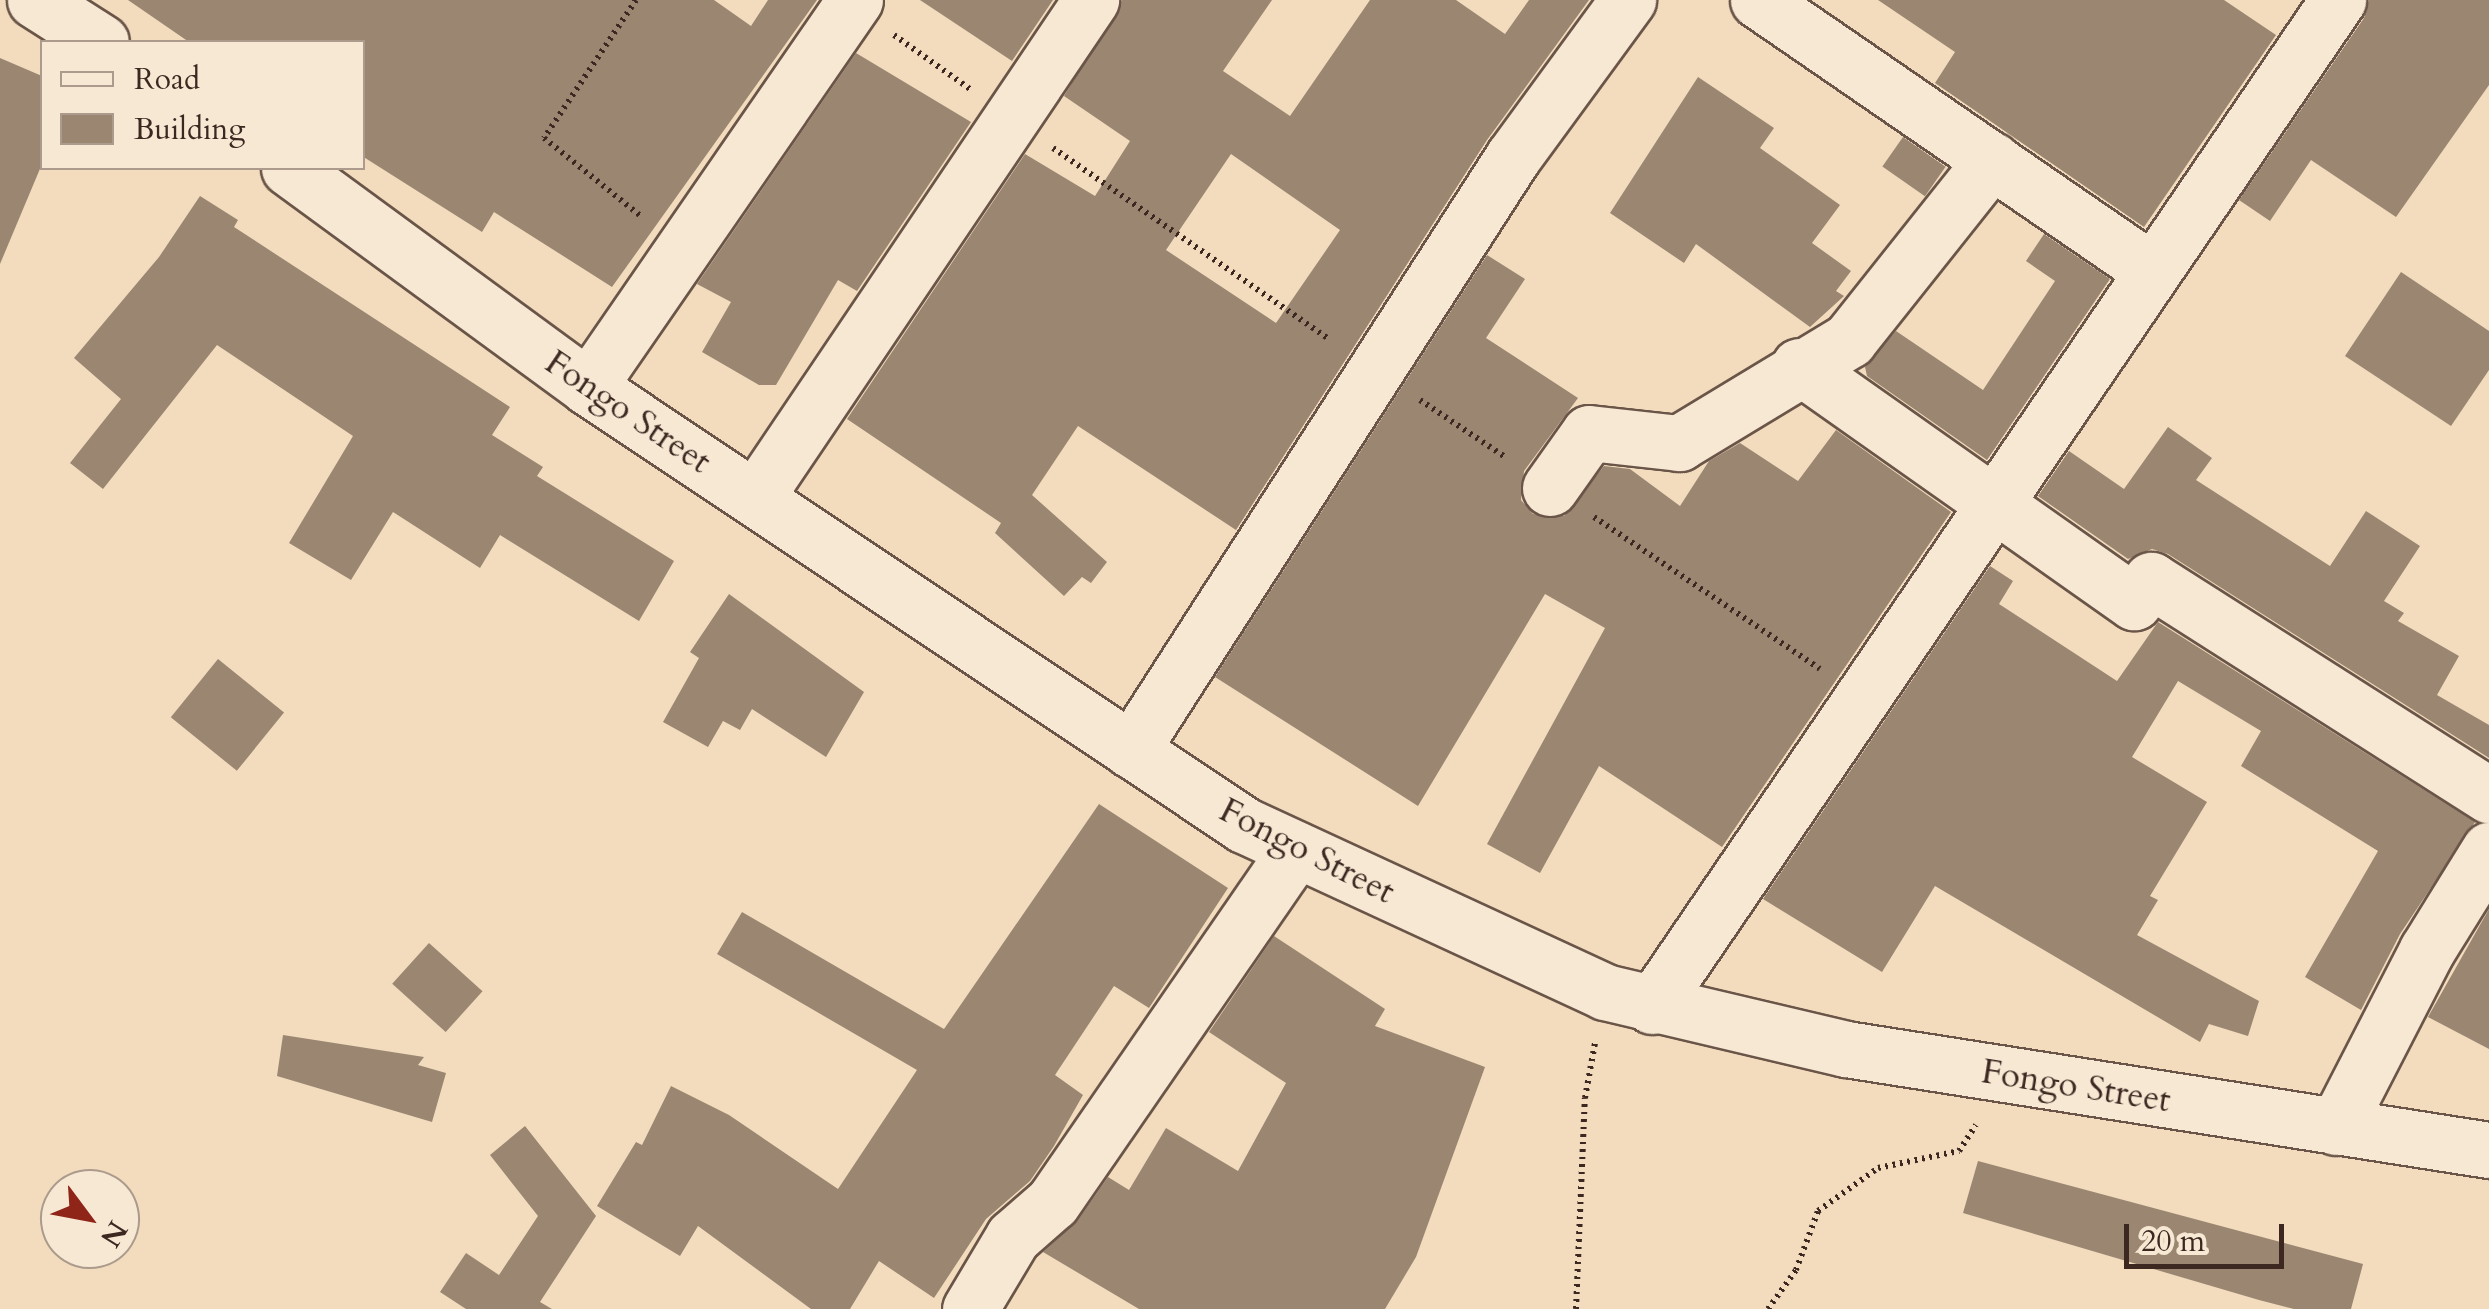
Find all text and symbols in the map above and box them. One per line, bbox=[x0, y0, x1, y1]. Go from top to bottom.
legend bbox=[40, 40, 365, 170]
text: Road bbox=[134, 59, 200, 100]
text: Building bbox=[134, 109, 245, 150]
street label: Fongo Street bbox=[537, 341, 719, 483]
street label: Fongo Street bbox=[1212, 789, 1402, 913]
street label: Fongo Street bbox=[1978, 1050, 2174, 1122]
north arrow bbox=[40, 1169, 140, 1269]
scale bar bbox=[2129, 1204, 2289, 1266]
text: N bbox=[91, 1213, 136, 1254]
text: 20 m bbox=[2141, 1221, 2205, 1262]

